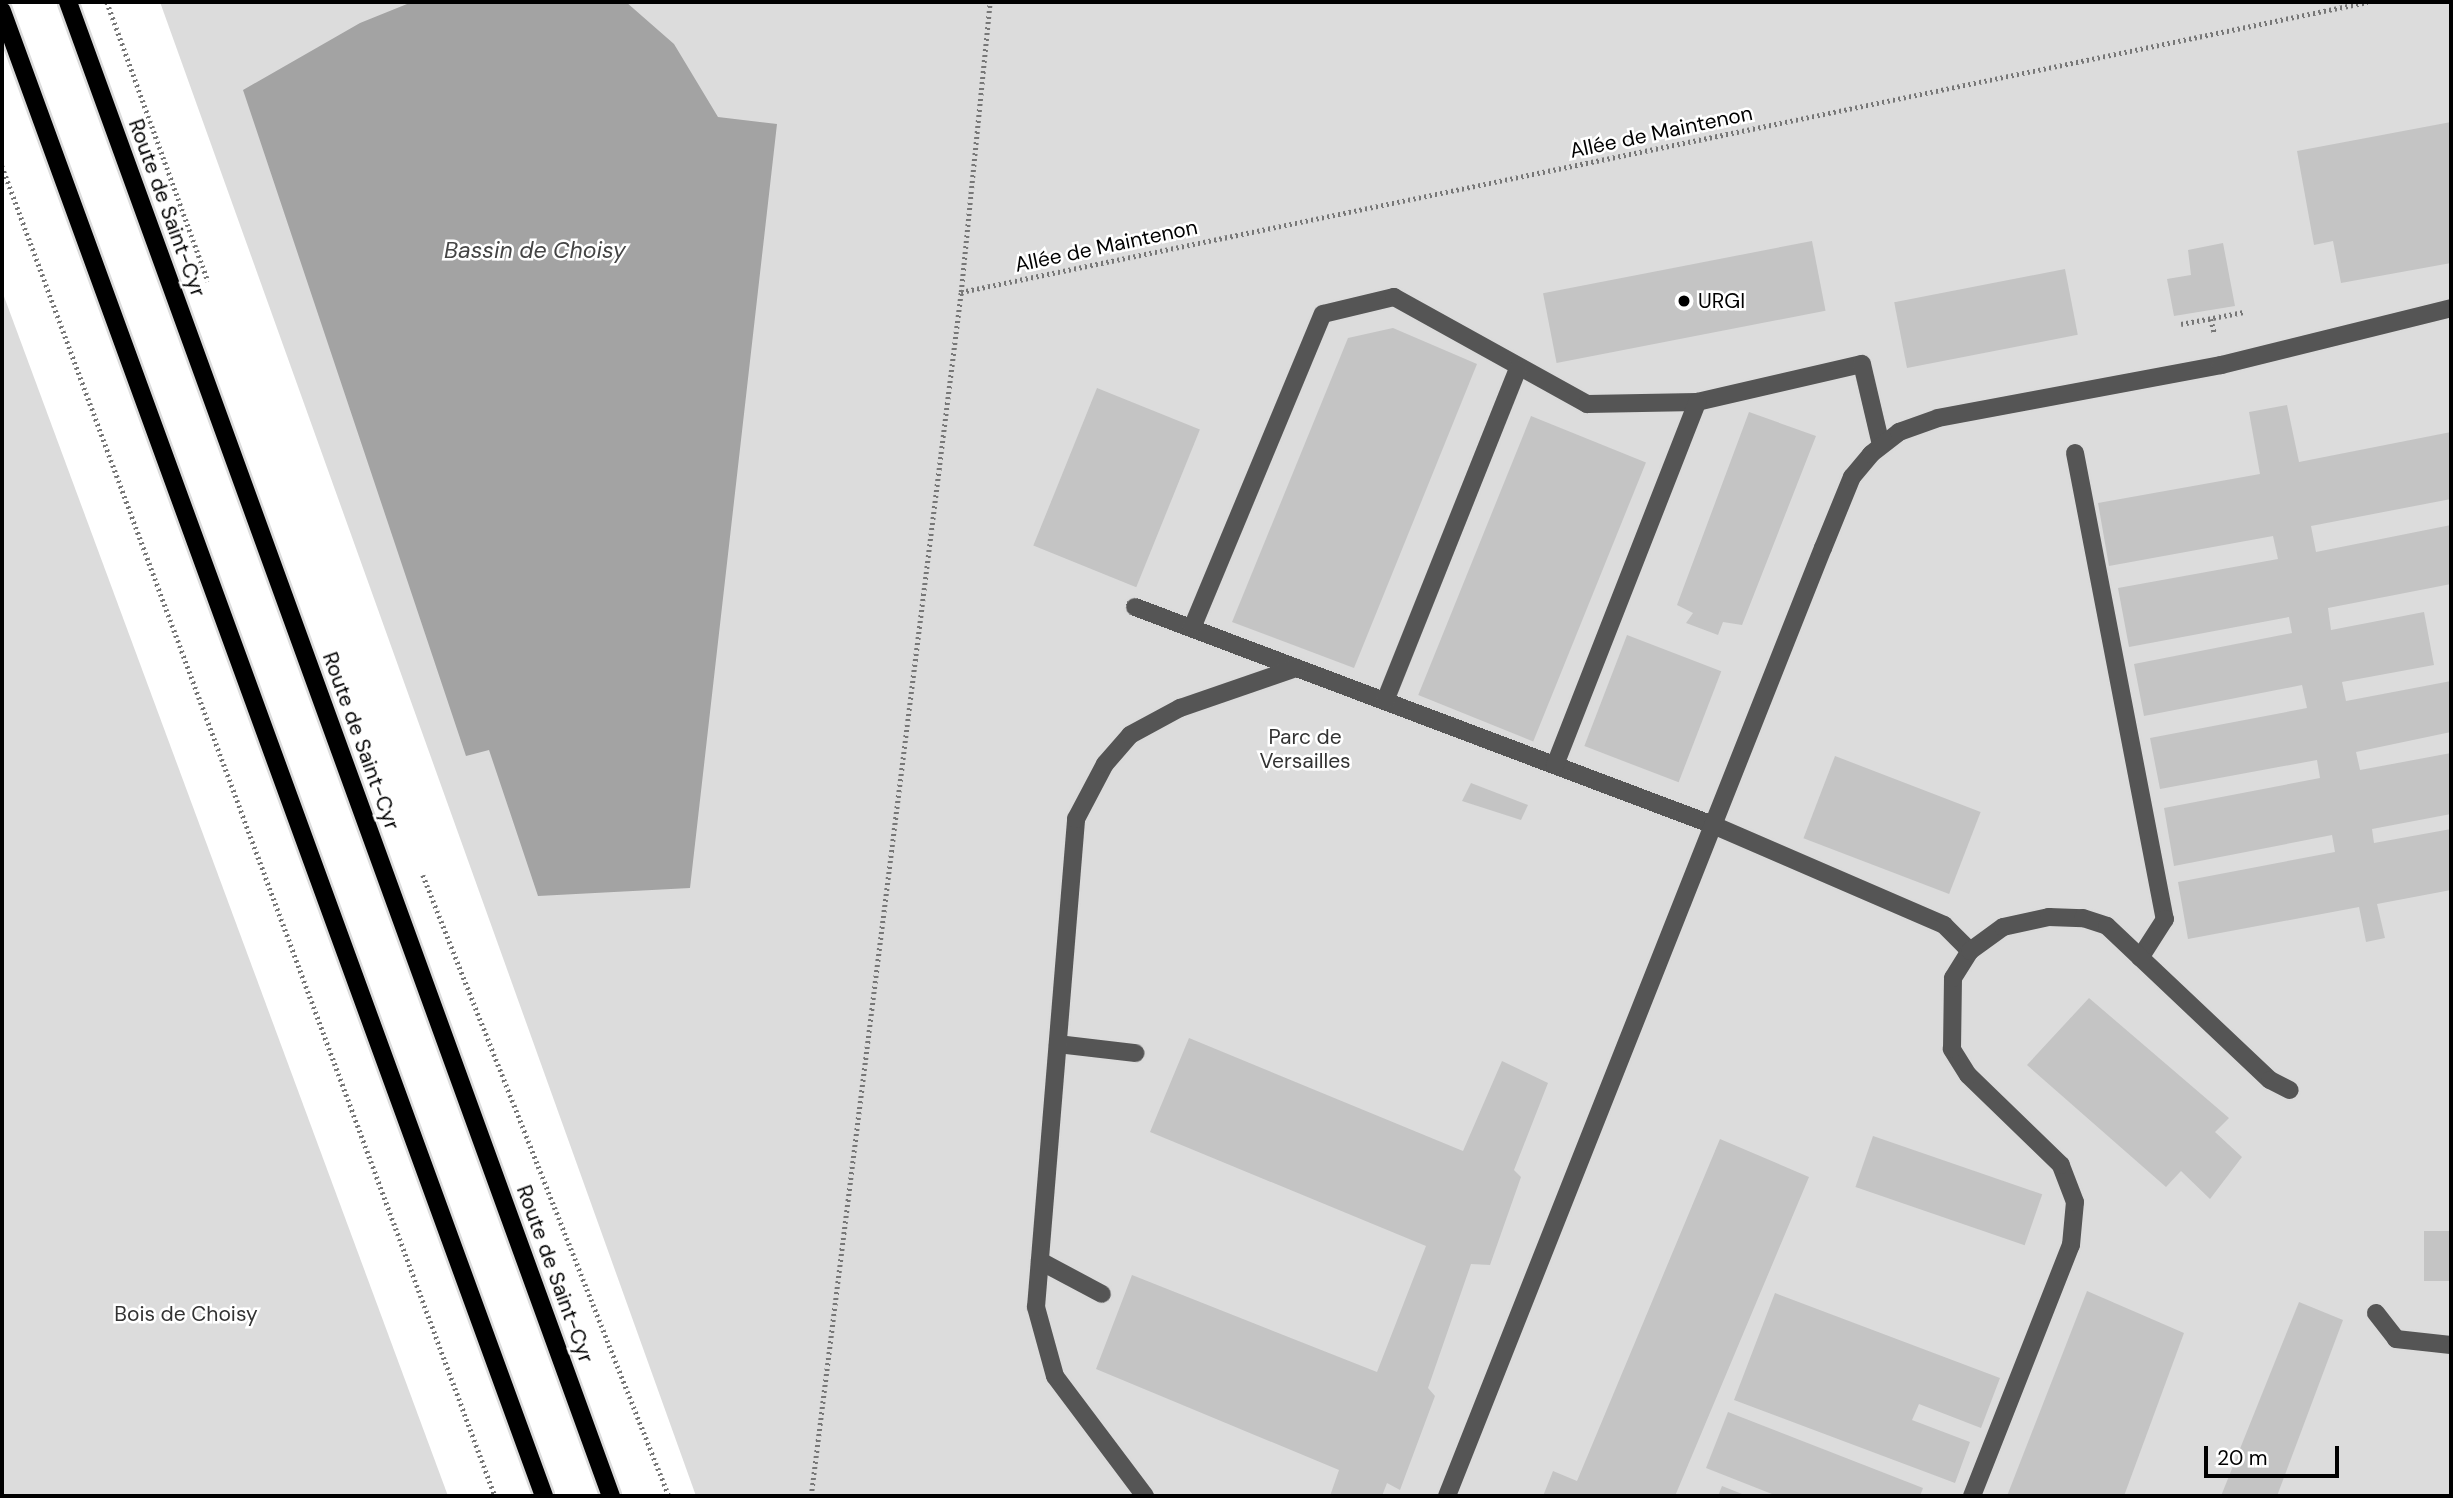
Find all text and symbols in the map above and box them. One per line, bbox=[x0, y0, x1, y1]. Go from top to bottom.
street label: Allée de Maintenon bbox=[1567, 100, 1755, 164]
street label: Route de Saint-Cyr bbox=[123, 116, 211, 300]
street label: Allée de Maintenon bbox=[1012, 214, 1200, 278]
water label: Bassin de Choisy bbox=[444, 236, 626, 264]
place label: URGI bbox=[1698, 288, 1745, 314]
marker: URGI bbox=[1676, 293, 1692, 309]
street label: Route de Saint-Cyr bbox=[317, 649, 405, 833]
park label: Parc de Versailles bbox=[1259, 724, 1351, 774]
street label: Route de Saint-Cyr bbox=[511, 1182, 599, 1366]
park label: Bois de Choisy bbox=[114, 1301, 258, 1327]
scale bar bbox=[2208, 1432, 2343, 1476]
text: 20 m bbox=[2217, 1444, 2268, 1472]

